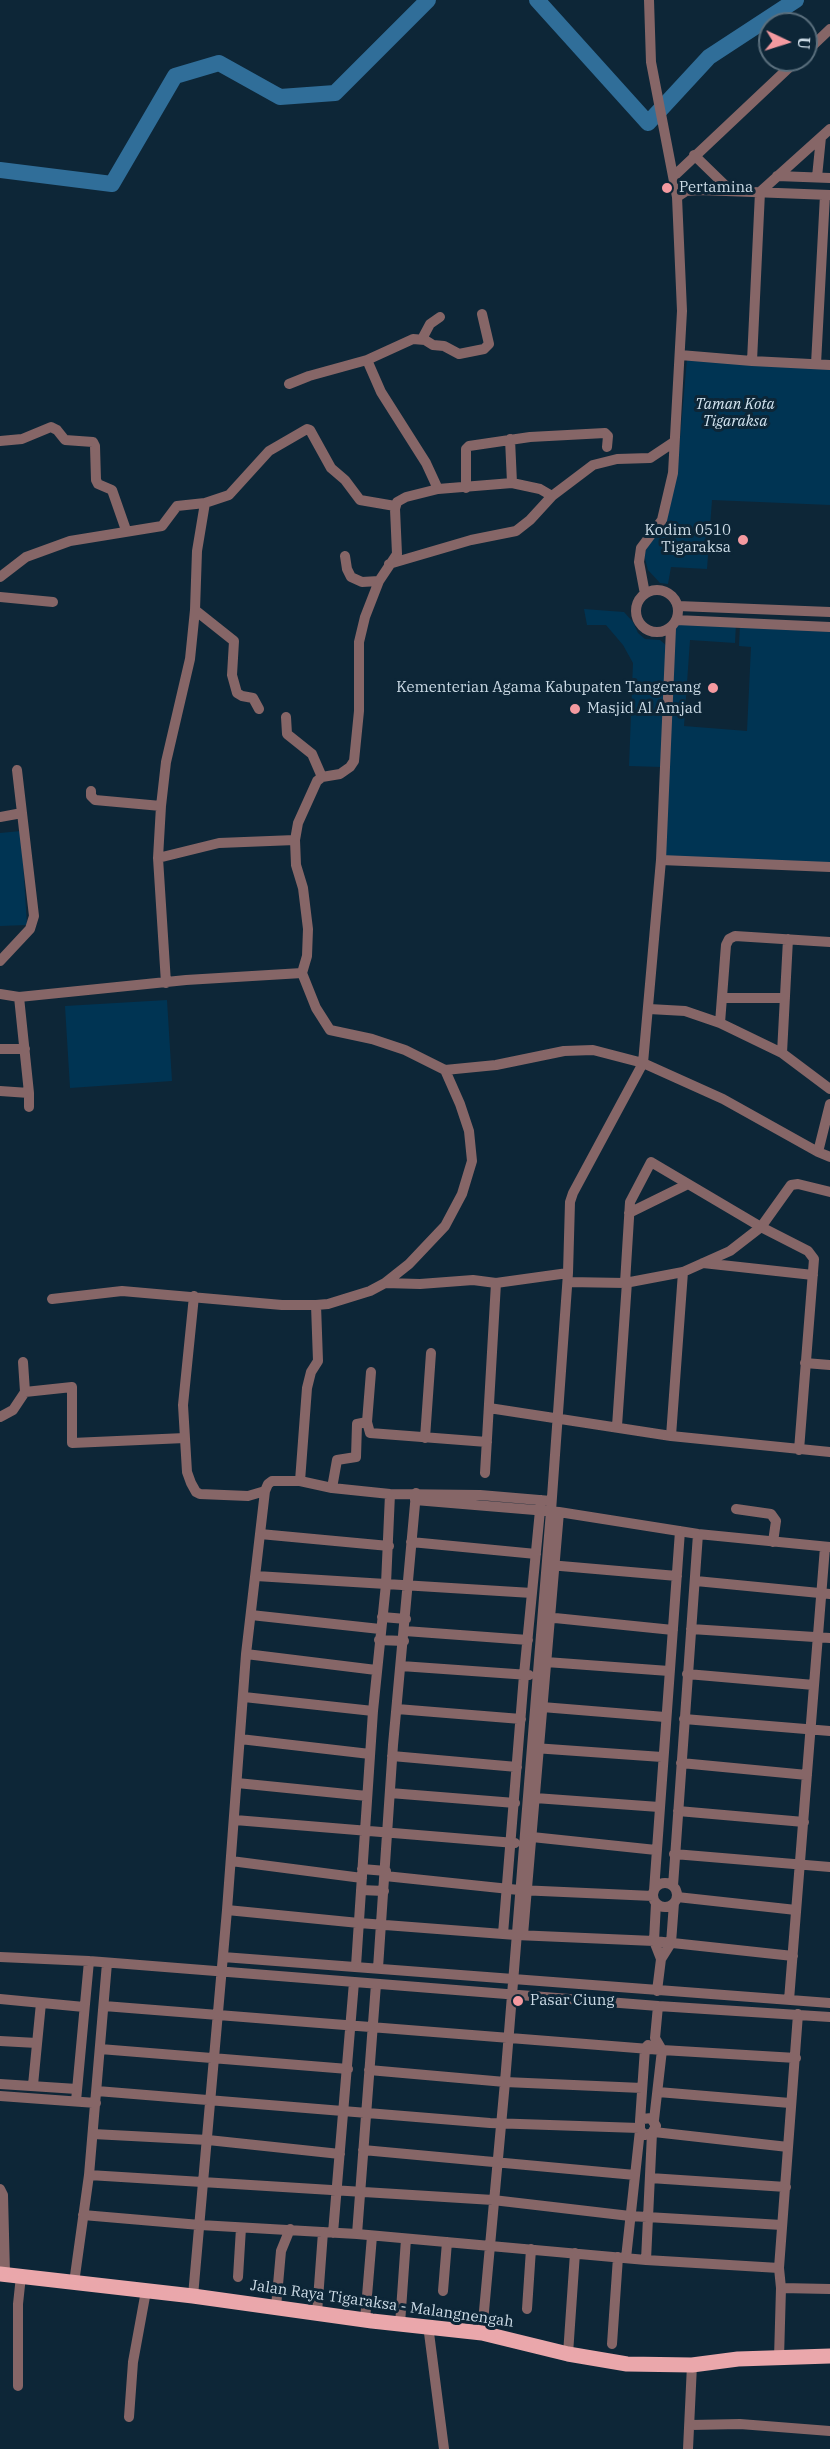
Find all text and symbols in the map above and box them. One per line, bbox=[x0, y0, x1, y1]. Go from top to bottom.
north arrow bbox=[758, 12, 818, 72]
text: U bbox=[794, 36, 814, 50]
place label: Pertamina bbox=[679, 179, 753, 197]
marker: Pertamina bbox=[660, 181, 674, 195]
park label: Taman Kota Tigaraksa bbox=[695, 396, 775, 431]
place label: Kodim 0510 Tigaraksa bbox=[645, 522, 731, 557]
marker: Kodim 0510 Tigaraksa bbox=[736, 533, 750, 547]
place label: Kementerian Agama Kabupaten Tangerang bbox=[396, 679, 701, 697]
marker: Kementerian Agama Kabupaten Tangerang bbox=[706, 681, 720, 695]
place label: Masjid Al Amjad bbox=[587, 700, 702, 718]
marker: Masjid Al Amjad bbox=[568, 702, 582, 716]
place label: Pasar Ciung bbox=[530, 1992, 614, 2010]
marker: Pasar Ciung bbox=[511, 1994, 525, 2008]
street label: Jalan Raya Tigaraksa - Malangnengah bbox=[249, 2277, 515, 2331]

